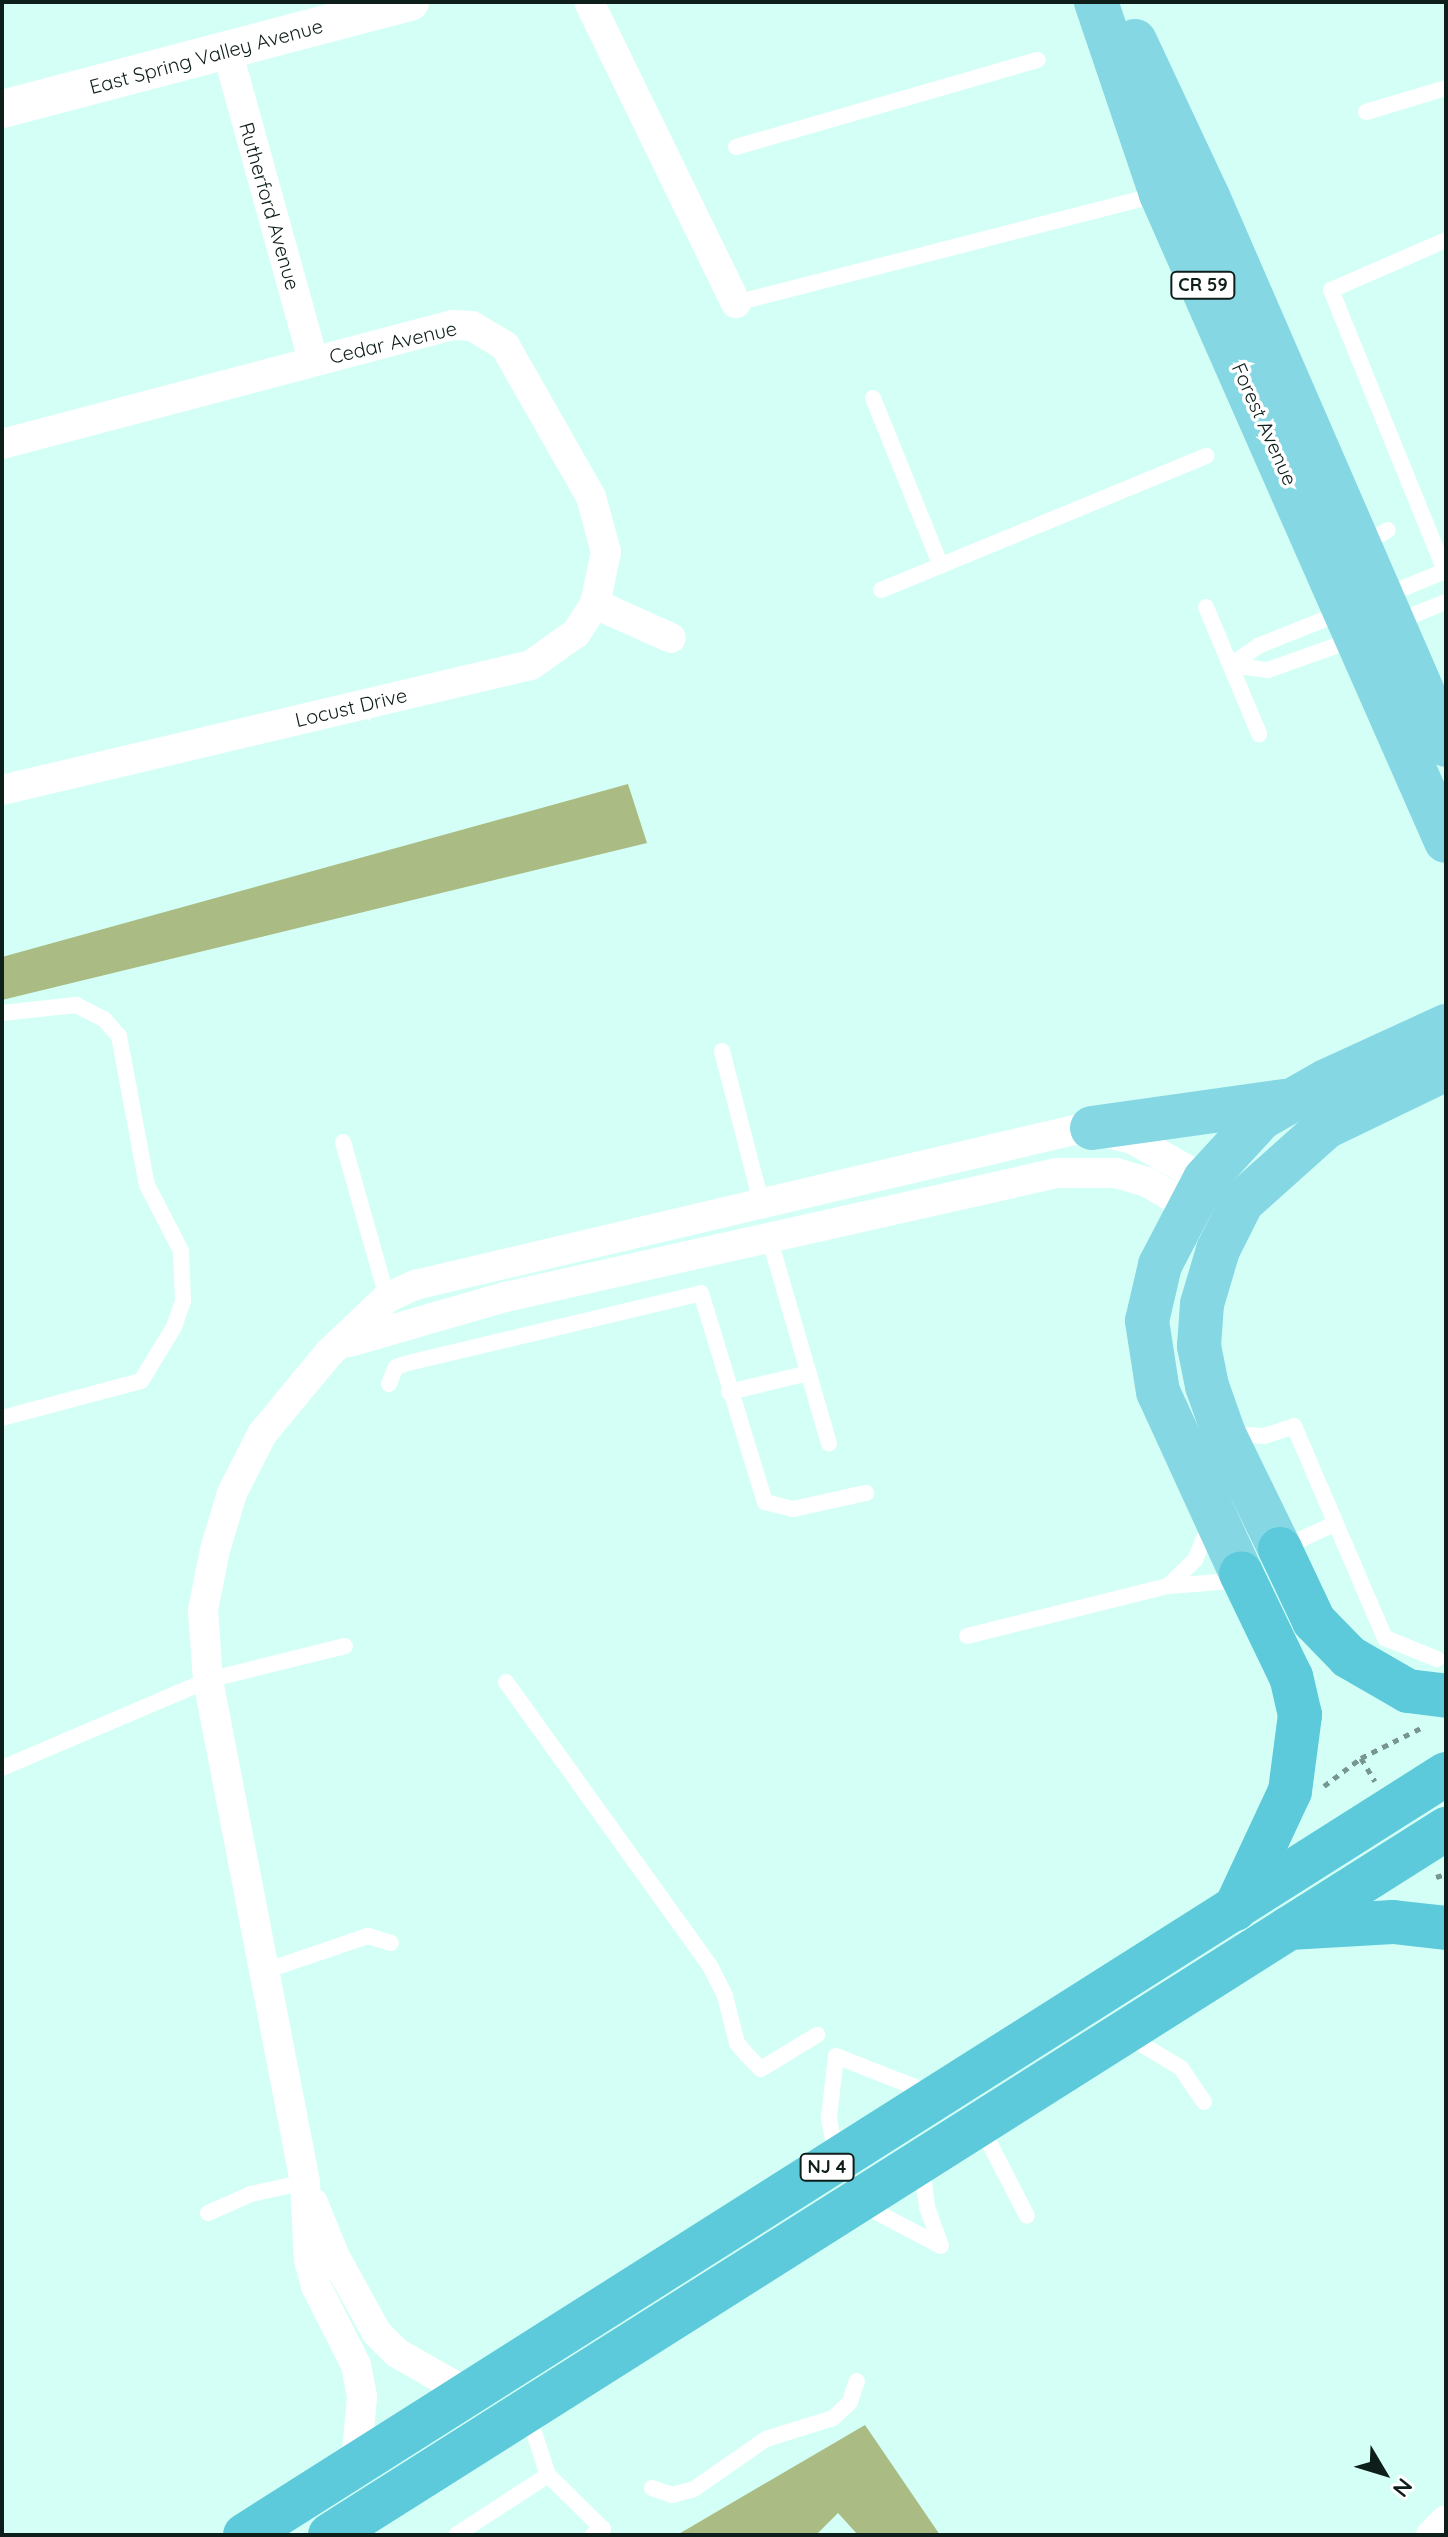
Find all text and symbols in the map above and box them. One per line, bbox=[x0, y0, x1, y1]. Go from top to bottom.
street label: East Spring Valley Avenue bbox=[87, 13, 325, 99]
street label: Rutherford Avenue bbox=[235, 119, 305, 293]
road number: CR 59 bbox=[1169, 271, 1237, 299]
street label: Cedar Avenue bbox=[327, 316, 459, 368]
street label: Forest Avenue bbox=[1227, 359, 1303, 489]
street label: Locust Drive bbox=[293, 682, 409, 732]
road number: NJ 4 bbox=[799, 2153, 855, 2181]
north arrow bbox=[1344, 2433, 1424, 2513]
text: N bbox=[1387, 2473, 1419, 2503]

